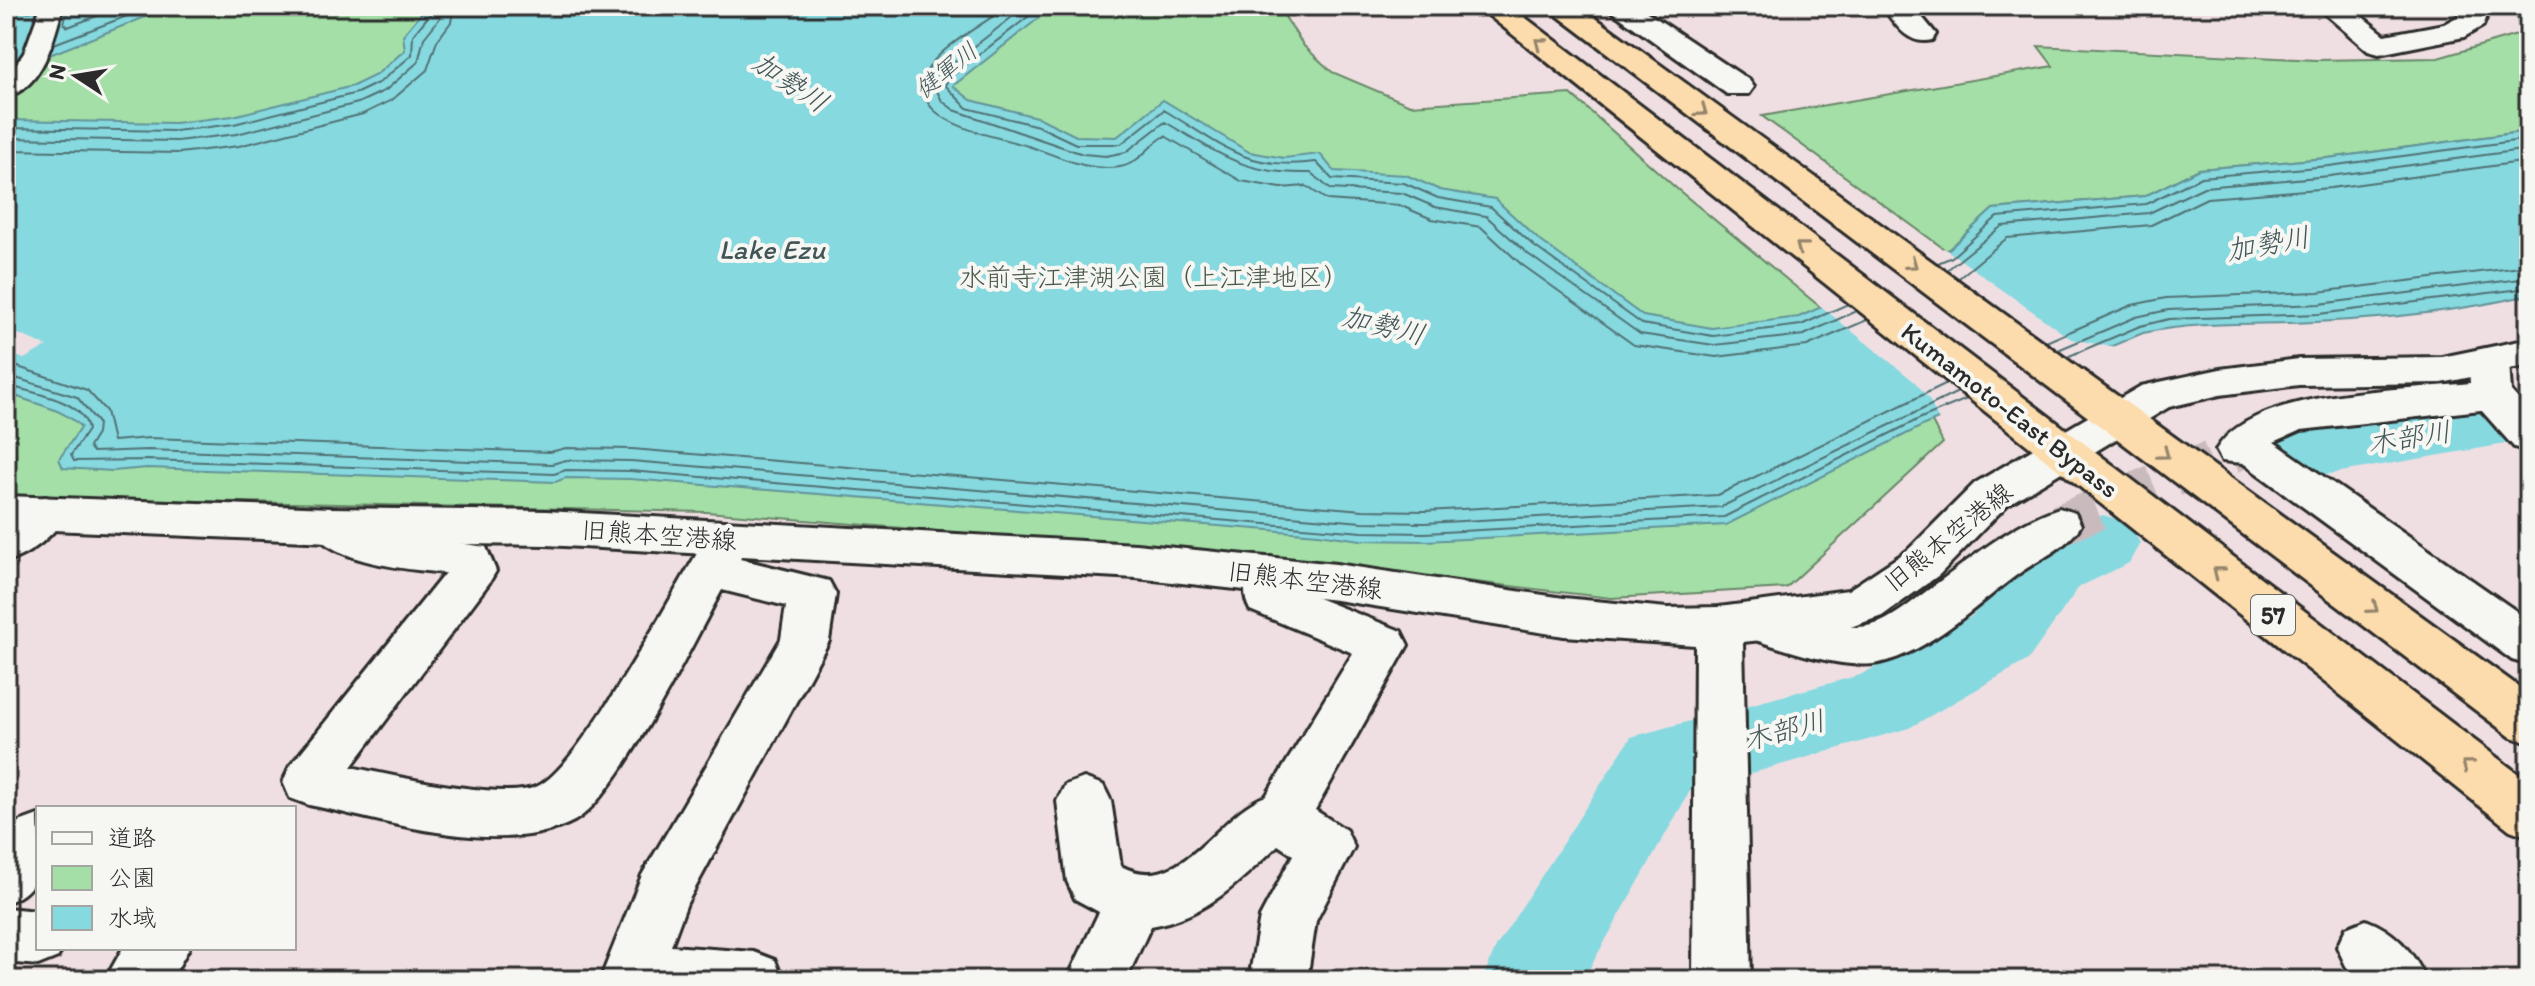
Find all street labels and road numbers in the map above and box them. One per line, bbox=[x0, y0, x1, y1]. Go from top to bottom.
street label: Kumamoto-East Bypass bbox=[1895, 315, 2125, 505]
street label: 旧熊本空港線 bbox=[1877, 475, 2019, 599]
street label: 旧熊本空港線 bbox=[580, 514, 738, 556]
street label: 旧熊本空港線 bbox=[1226, 555, 1384, 605]
road number: 57 bbox=[2251, 595, 2295, 635]

